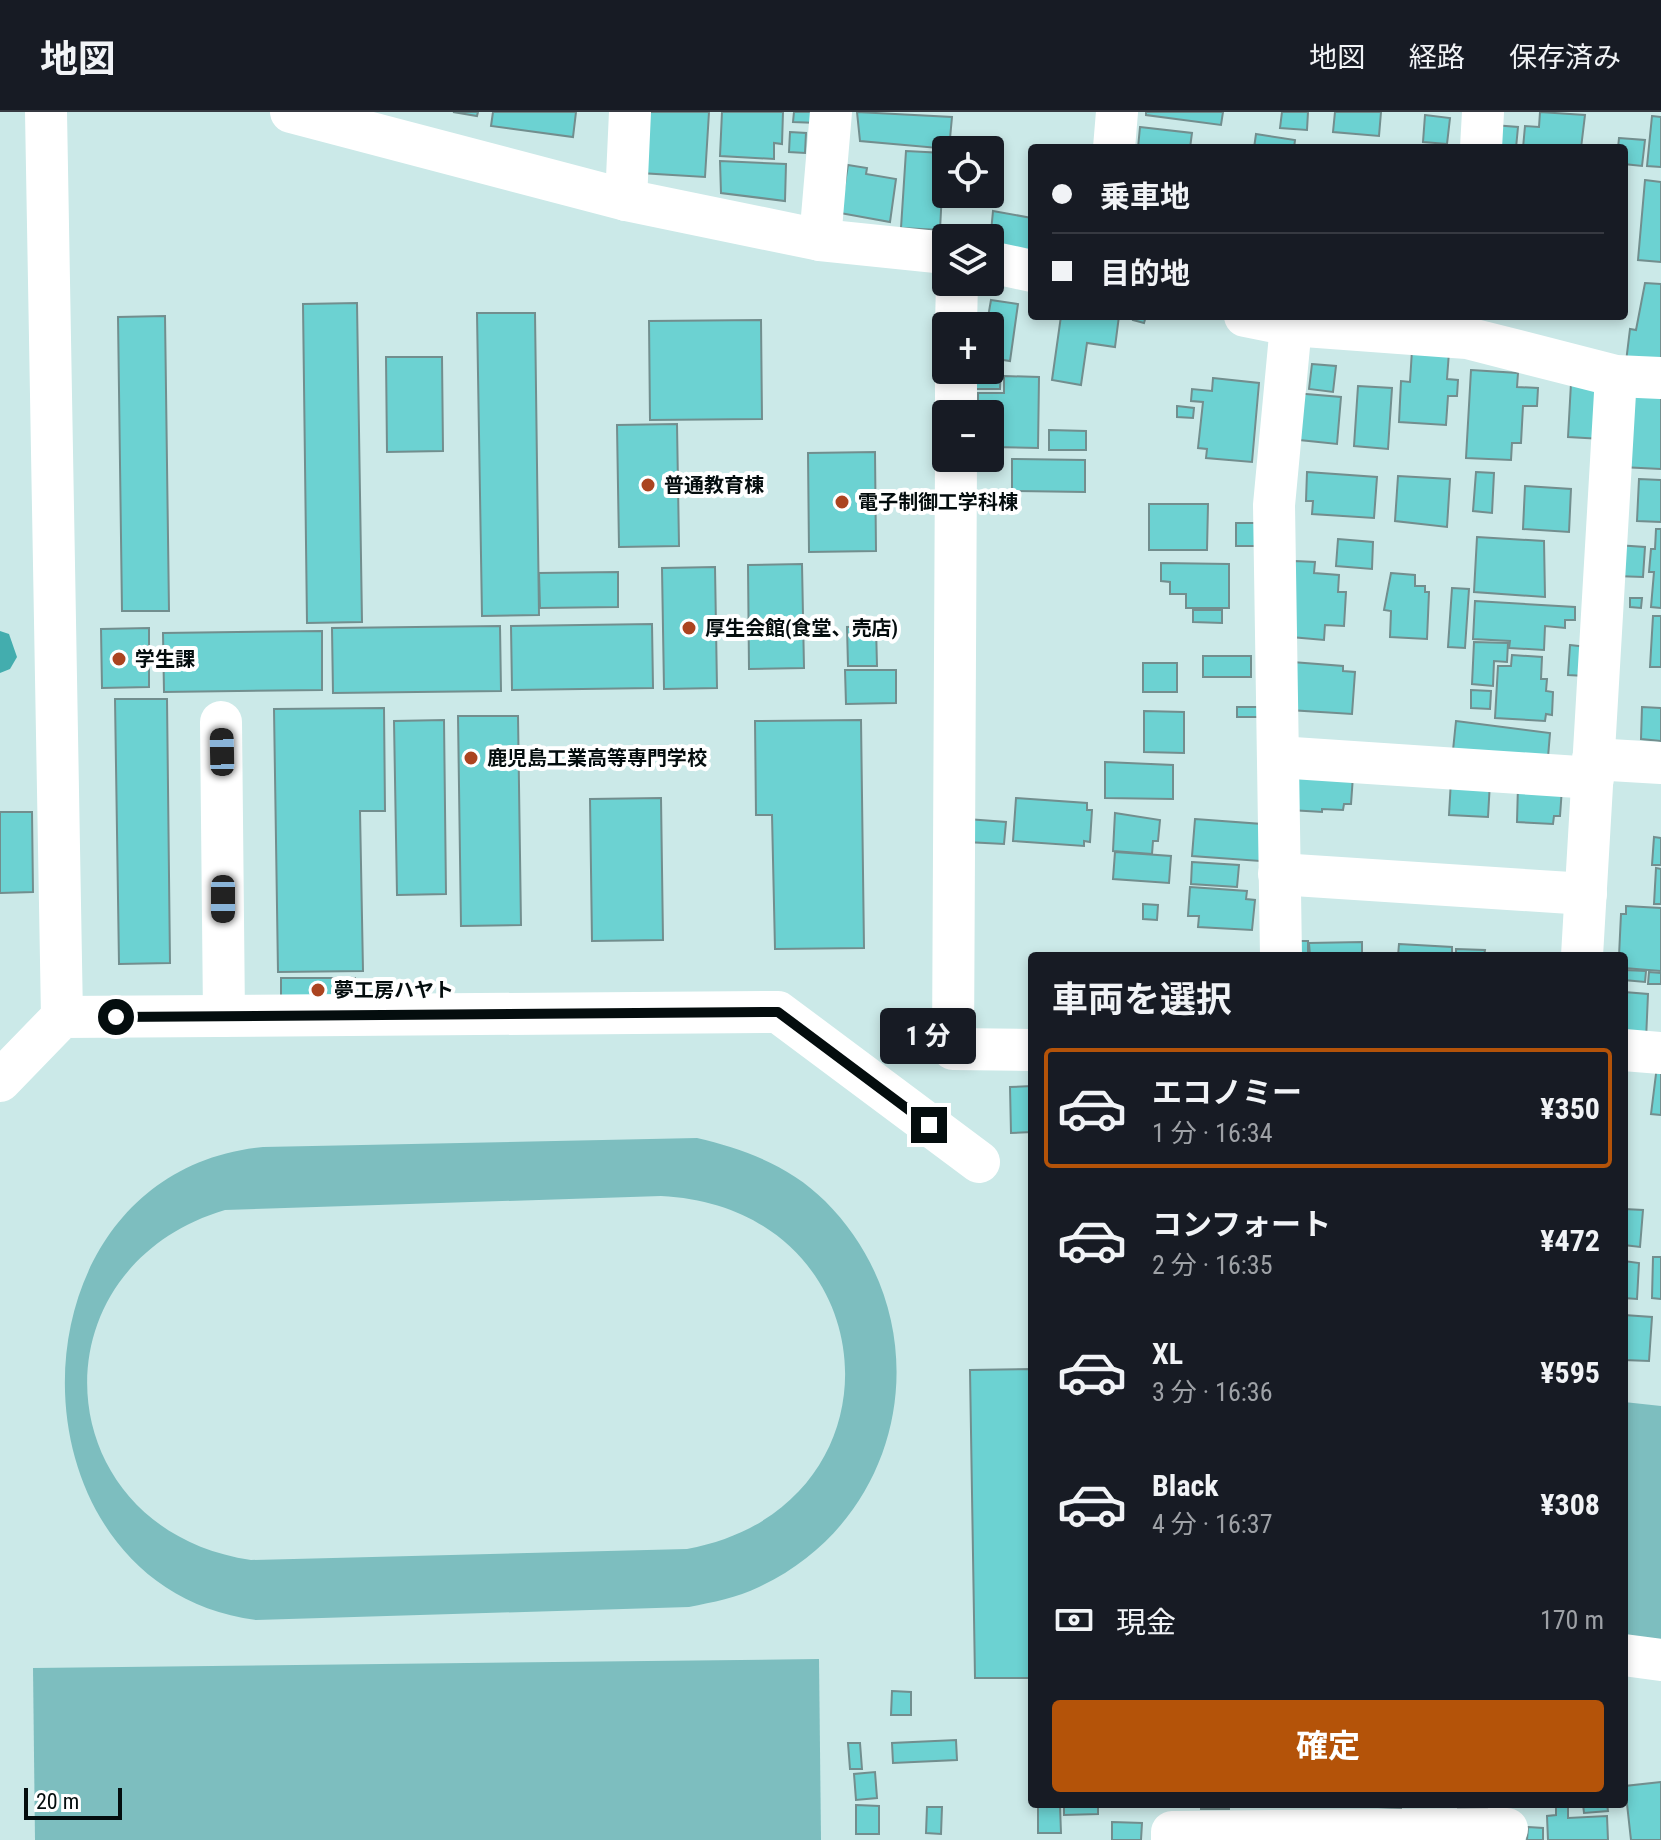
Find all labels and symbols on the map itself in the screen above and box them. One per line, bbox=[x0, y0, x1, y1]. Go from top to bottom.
place label: 普通教育棟 bbox=[664, 473, 764, 497]
marker: 普通教育棟 bbox=[639, 476, 657, 494]
place label: 電子制御工学科棟 bbox=[858, 490, 1018, 514]
marker: 電子制御工学科棟 bbox=[833, 493, 851, 511]
place label: 厚生会館(食堂、売店) bbox=[705, 616, 898, 640]
marker: 厚生会館(食堂、売店) bbox=[680, 619, 698, 637]
place label: 学生課 bbox=[135, 647, 195, 671]
marker: 学生課 bbox=[110, 650, 128, 668]
car bbox=[210, 728, 234, 776]
place label: 鹿児島工業高等専門学校 bbox=[487, 746, 707, 770]
marker: 鹿児島工業高等専門学校 bbox=[462, 749, 480, 767]
car bbox=[211, 875, 235, 923]
place label: 夢工房ハヤト bbox=[334, 978, 454, 1002]
marker: 夢工房ハヤト bbox=[309, 981, 327, 999]
route start bbox=[98, 999, 134, 1035]
callout: 1 分 bbox=[881, 1009, 977, 1065]
route end bbox=[911, 1107, 947, 1143]
scale bar bbox=[24, 1784, 122, 1820]

